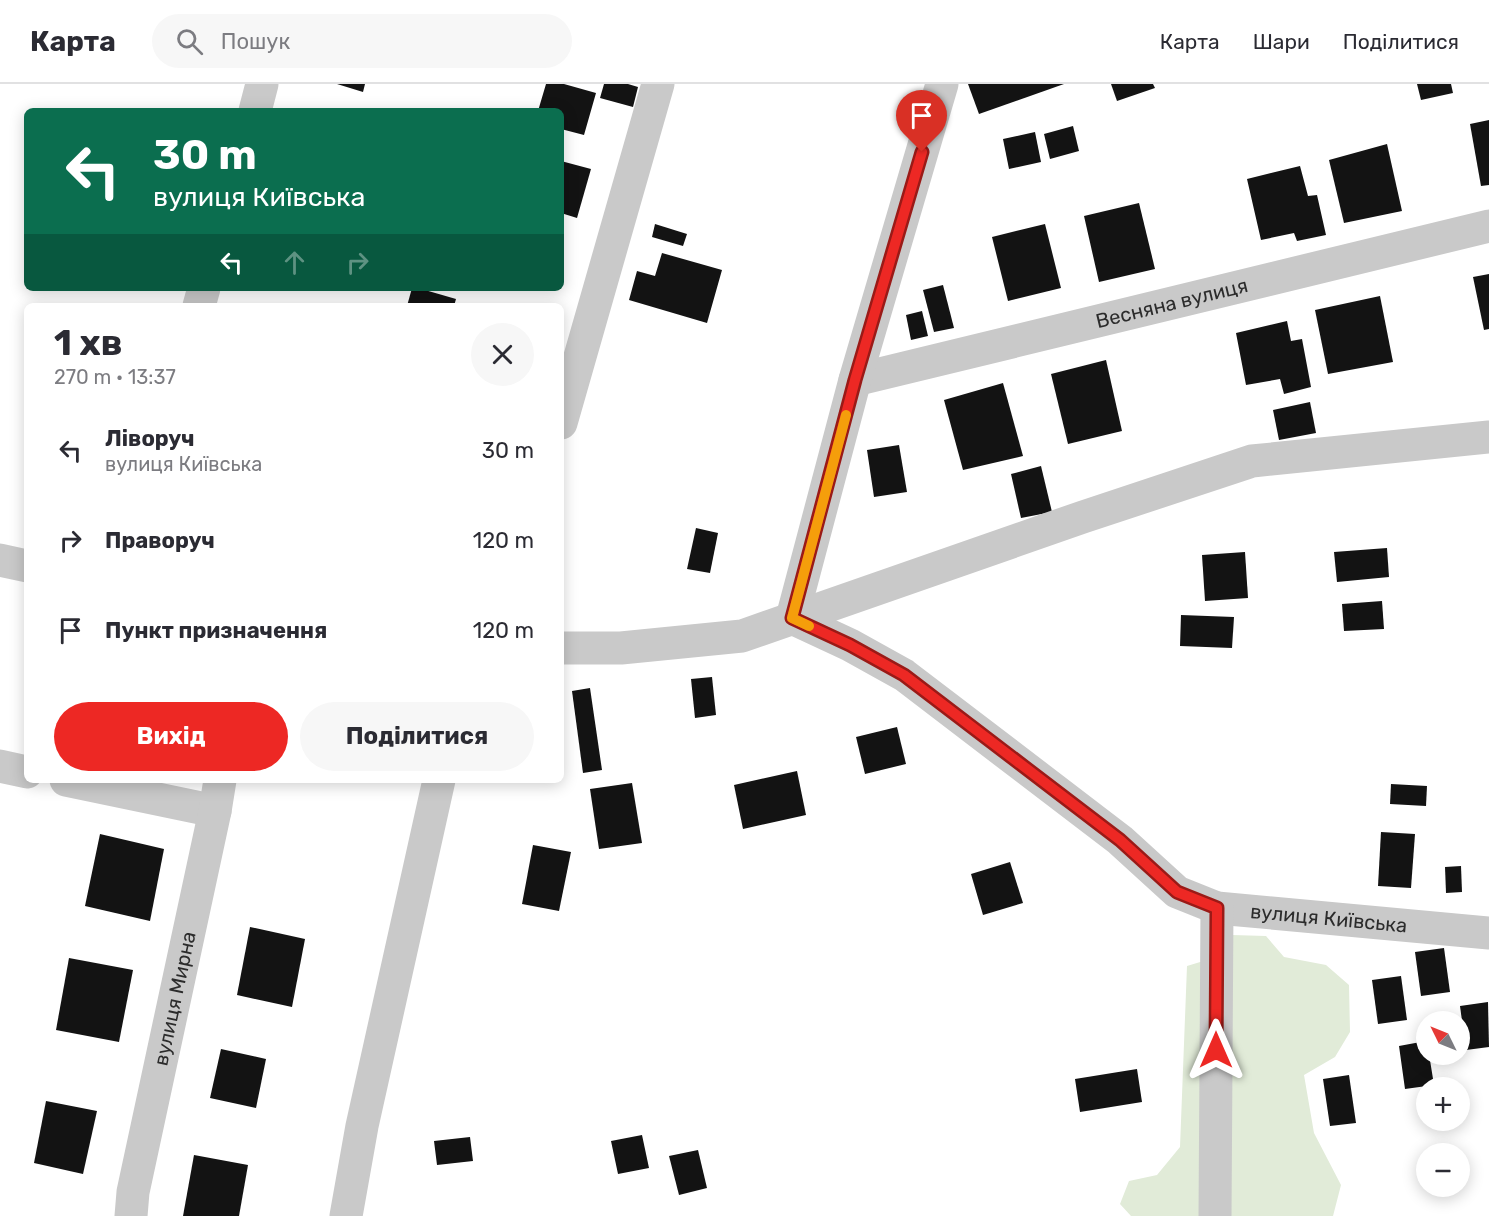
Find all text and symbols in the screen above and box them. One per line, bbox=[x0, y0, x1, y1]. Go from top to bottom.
search box bbox=[152, 14, 572, 68]
text: Карта bbox=[30, 25, 116, 58]
icon: search bbox=[173, 25, 206, 58]
text: Пошук bbox=[221, 28, 290, 55]
text: Карта bbox=[1160, 29, 1220, 54]
text: Шари bbox=[1253, 29, 1310, 54]
text: Поділитися bbox=[1343, 29, 1459, 54]
pin bbox=[896, 90, 947, 152]
icon: arrive bbox=[905, 99, 938, 132]
text: 30 m bbox=[153, 130, 257, 180]
icon: left bbox=[54, 132, 132, 210]
text: вулиця Київська bbox=[153, 181, 365, 213]
icon: left bbox=[215, 246, 248, 279]
icon: ahead bbox=[278, 246, 311, 279]
icon: right bbox=[341, 246, 374, 279]
street label: Весняна вулиця bbox=[1093, 273, 1250, 333]
text: 1 хв bbox=[54, 321, 123, 364]
button: close bbox=[471, 323, 534, 386]
text: 270 m · 13:37 bbox=[54, 365, 176, 389]
text: Ліворуч bbox=[105, 425, 195, 452]
icon: left bbox=[54, 434, 87, 467]
text: 30 m bbox=[482, 437, 534, 464]
text: вулиця Київська bbox=[105, 452, 262, 476]
icon: right bbox=[54, 524, 87, 557]
text: Праворуч bbox=[105, 527, 215, 554]
text: 120 m bbox=[473, 527, 534, 554]
icon: arrive bbox=[54, 614, 87, 647]
text: Пункт призначення bbox=[105, 617, 327, 644]
text: 120 m bbox=[473, 617, 534, 644]
button: Вихід bbox=[54, 702, 288, 771]
button: Поділитися bbox=[300, 702, 534, 771]
street label: вулиця Київська bbox=[1249, 899, 1408, 937]
street label: вулиця Мирна bbox=[149, 929, 201, 1068]
north arrow bbox=[1416, 1011, 1470, 1065]
map controls bbox=[1416, 1011, 1470, 1197]
position arrow bbox=[1184, 1018, 1248, 1082]
button: + bbox=[1416, 1077, 1470, 1131]
button: − bbox=[1416, 1143, 1470, 1197]

